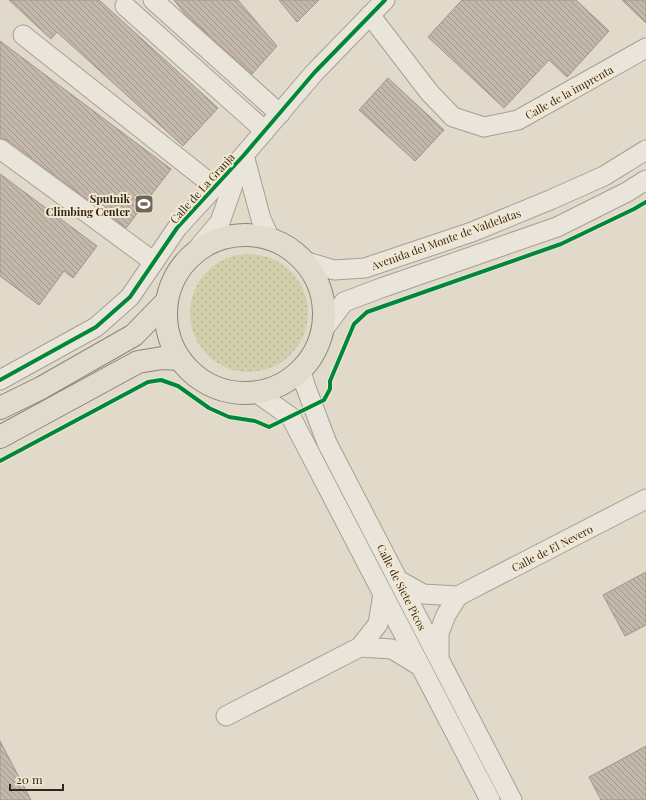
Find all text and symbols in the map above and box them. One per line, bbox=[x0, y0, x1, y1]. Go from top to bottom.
street label: Calle de la imprenta bbox=[522, 61, 616, 122]
street label: Calle de La Granja bbox=[166, 149, 238, 226]
place label: Sputnik Climbing Center bbox=[46, 191, 131, 219]
sports icon: Sputnik Climbing Center bbox=[133, 193, 155, 215]
street label: Avenida del Monte de Valdelatas bbox=[368, 205, 523, 273]
street label: Calle de El Nevero bbox=[509, 521, 595, 575]
street label: Calle de Siete Picos bbox=[374, 541, 430, 633]
scale bar bbox=[10, 766, 63, 792]
text: 20 m bbox=[16, 771, 43, 787]

